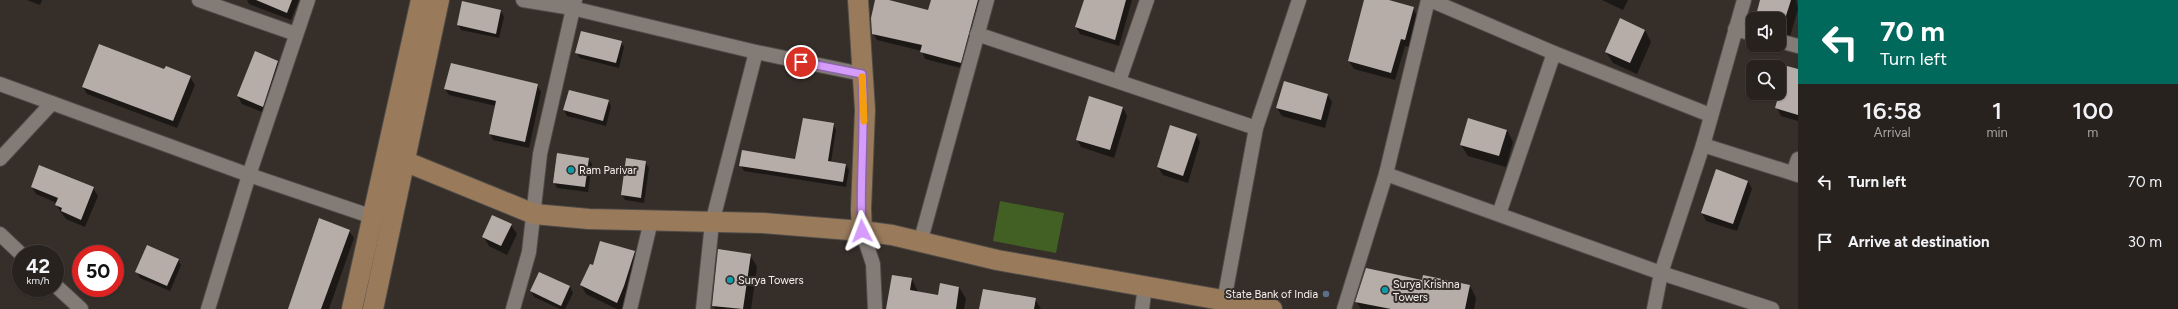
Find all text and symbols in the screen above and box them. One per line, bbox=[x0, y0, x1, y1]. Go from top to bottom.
map controls bbox=[1746, 12, 1786, 100]
button: sound bbox=[1746, 12, 1786, 52]
text: 70 m bbox=[1880, 14, 1945, 48]
icon: left bbox=[1814, 16, 1866, 68]
pin bbox=[784, 45, 818, 79]
text: Turn left bbox=[1880, 48, 1947, 70]
icon: arrive bbox=[790, 51, 812, 73]
button: search bbox=[1746, 60, 1786, 100]
text: 16:58 bbox=[1863, 96, 1922, 125]
text: 1 bbox=[1992, 96, 2002, 125]
text: 100 bbox=[2072, 96, 2113, 125]
text: Arrival bbox=[1874, 125, 1911, 140]
text: min bbox=[1986, 125, 2008, 140]
text: m bbox=[2087, 125, 2098, 140]
place label: Ram Parivar bbox=[579, 164, 637, 177]
marker: Ram Parivar bbox=[566, 165, 576, 175]
icon: left bbox=[1814, 171, 1836, 193]
text: Turn left bbox=[1848, 173, 1906, 191]
text: 70 m bbox=[2128, 173, 2162, 191]
position arrow bbox=[841, 210, 883, 252]
icon: arrive bbox=[1814, 231, 1836, 253]
text: Arrive at destination bbox=[1848, 233, 1989, 251]
text: 30 m bbox=[2128, 233, 2162, 251]
speed limit sign: 50 bbox=[72, 245, 124, 297]
text: 42 bbox=[26, 254, 50, 278]
text: km/h bbox=[27, 274, 49, 287]
place label: Surya Towers bbox=[738, 274, 804, 287]
marker: Surya Towers bbox=[725, 275, 735, 285]
place label: Surya Krishna Towers bbox=[1393, 278, 1460, 304]
marker: Surya Krishna Towers bbox=[1380, 285, 1390, 295]
place label: State Bank of India bbox=[1225, 288, 1318, 301]
marker: State Bank of India bbox=[1321, 289, 1331, 299]

